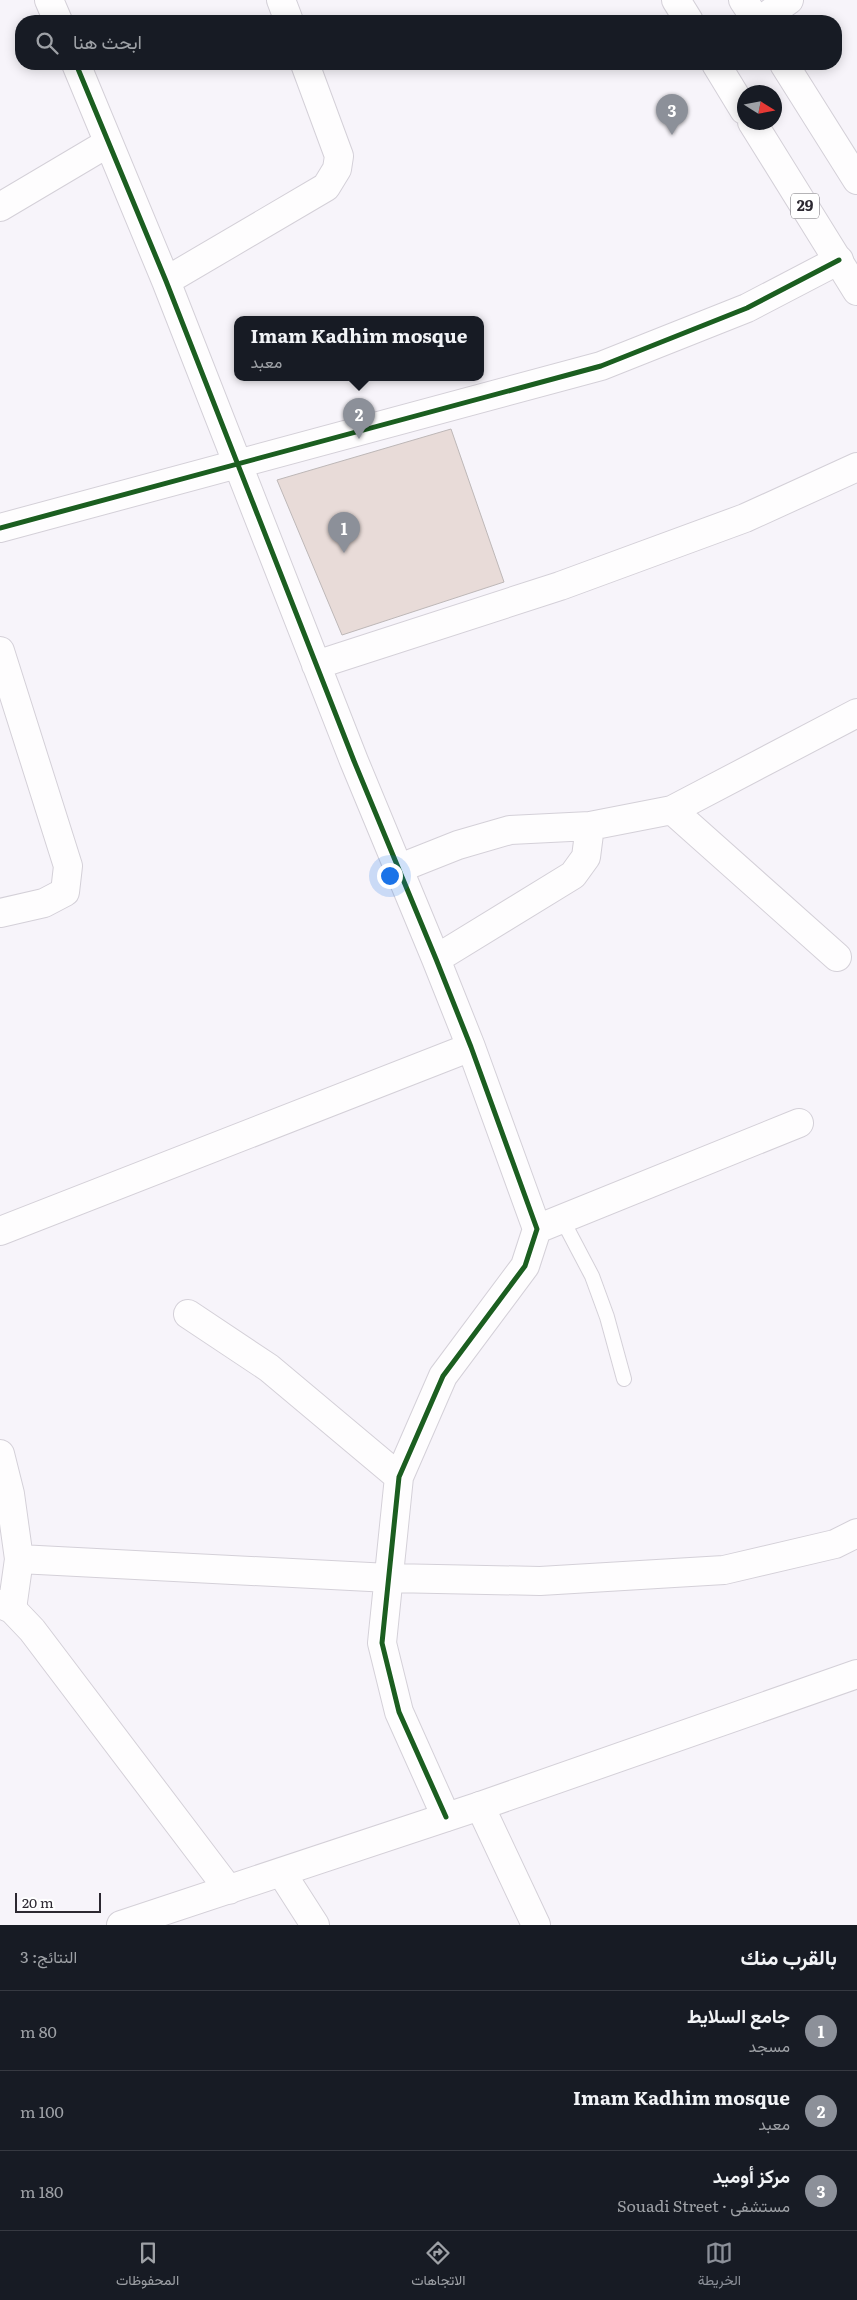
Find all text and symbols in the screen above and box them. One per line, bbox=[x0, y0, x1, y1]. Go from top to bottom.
search box bbox=[15, 15, 842, 70]
text: ابحث هنا bbox=[73, 27, 142, 55]
icon: search bbox=[33, 29, 61, 57]
north arrow bbox=[737, 85, 782, 130]
pin: 3 bbox=[656, 94, 688, 135]
road number: 29 bbox=[791, 194, 819, 218]
popup bbox=[234, 316, 484, 381]
text: Imam Kadhim mosque bbox=[251, 321, 467, 349]
text: معبد bbox=[251, 349, 282, 373]
pin: 2 bbox=[343, 398, 375, 439]
pin: 1 bbox=[328, 512, 360, 553]
your location bbox=[377, 863, 403, 889]
scale bar bbox=[15, 1890, 101, 1913]
text: 20 m bbox=[22, 1892, 54, 1912]
text: بالقرب منك bbox=[741, 1940, 837, 1971]
text: النتائج: 3 bbox=[20, 1944, 77, 1968]
text: جامع السلايط bbox=[687, 2001, 790, 2029]
text: 80 m bbox=[20, 2019, 57, 2043]
text: 1 bbox=[818, 2019, 824, 2043]
text: مسجد bbox=[749, 2033, 790, 2057]
text: Imam Kadhim mosque bbox=[573, 2083, 790, 2111]
text: 100 m bbox=[20, 2099, 64, 2123]
text: 2 bbox=[817, 2099, 825, 2123]
text: معبد bbox=[758, 2111, 790, 2135]
text: مركز أوميد bbox=[713, 2161, 790, 2189]
text: 180 m bbox=[20, 2179, 63, 2203]
text: 3 bbox=[817, 2179, 825, 2203]
text: مستشفى · Souadi Street bbox=[617, 2193, 790, 2217]
tab: المحفوظات bbox=[116, 2239, 179, 2293]
tab: الاتجاهات bbox=[411, 2239, 466, 2293]
tab: الخريطة bbox=[698, 2239, 741, 2293]

